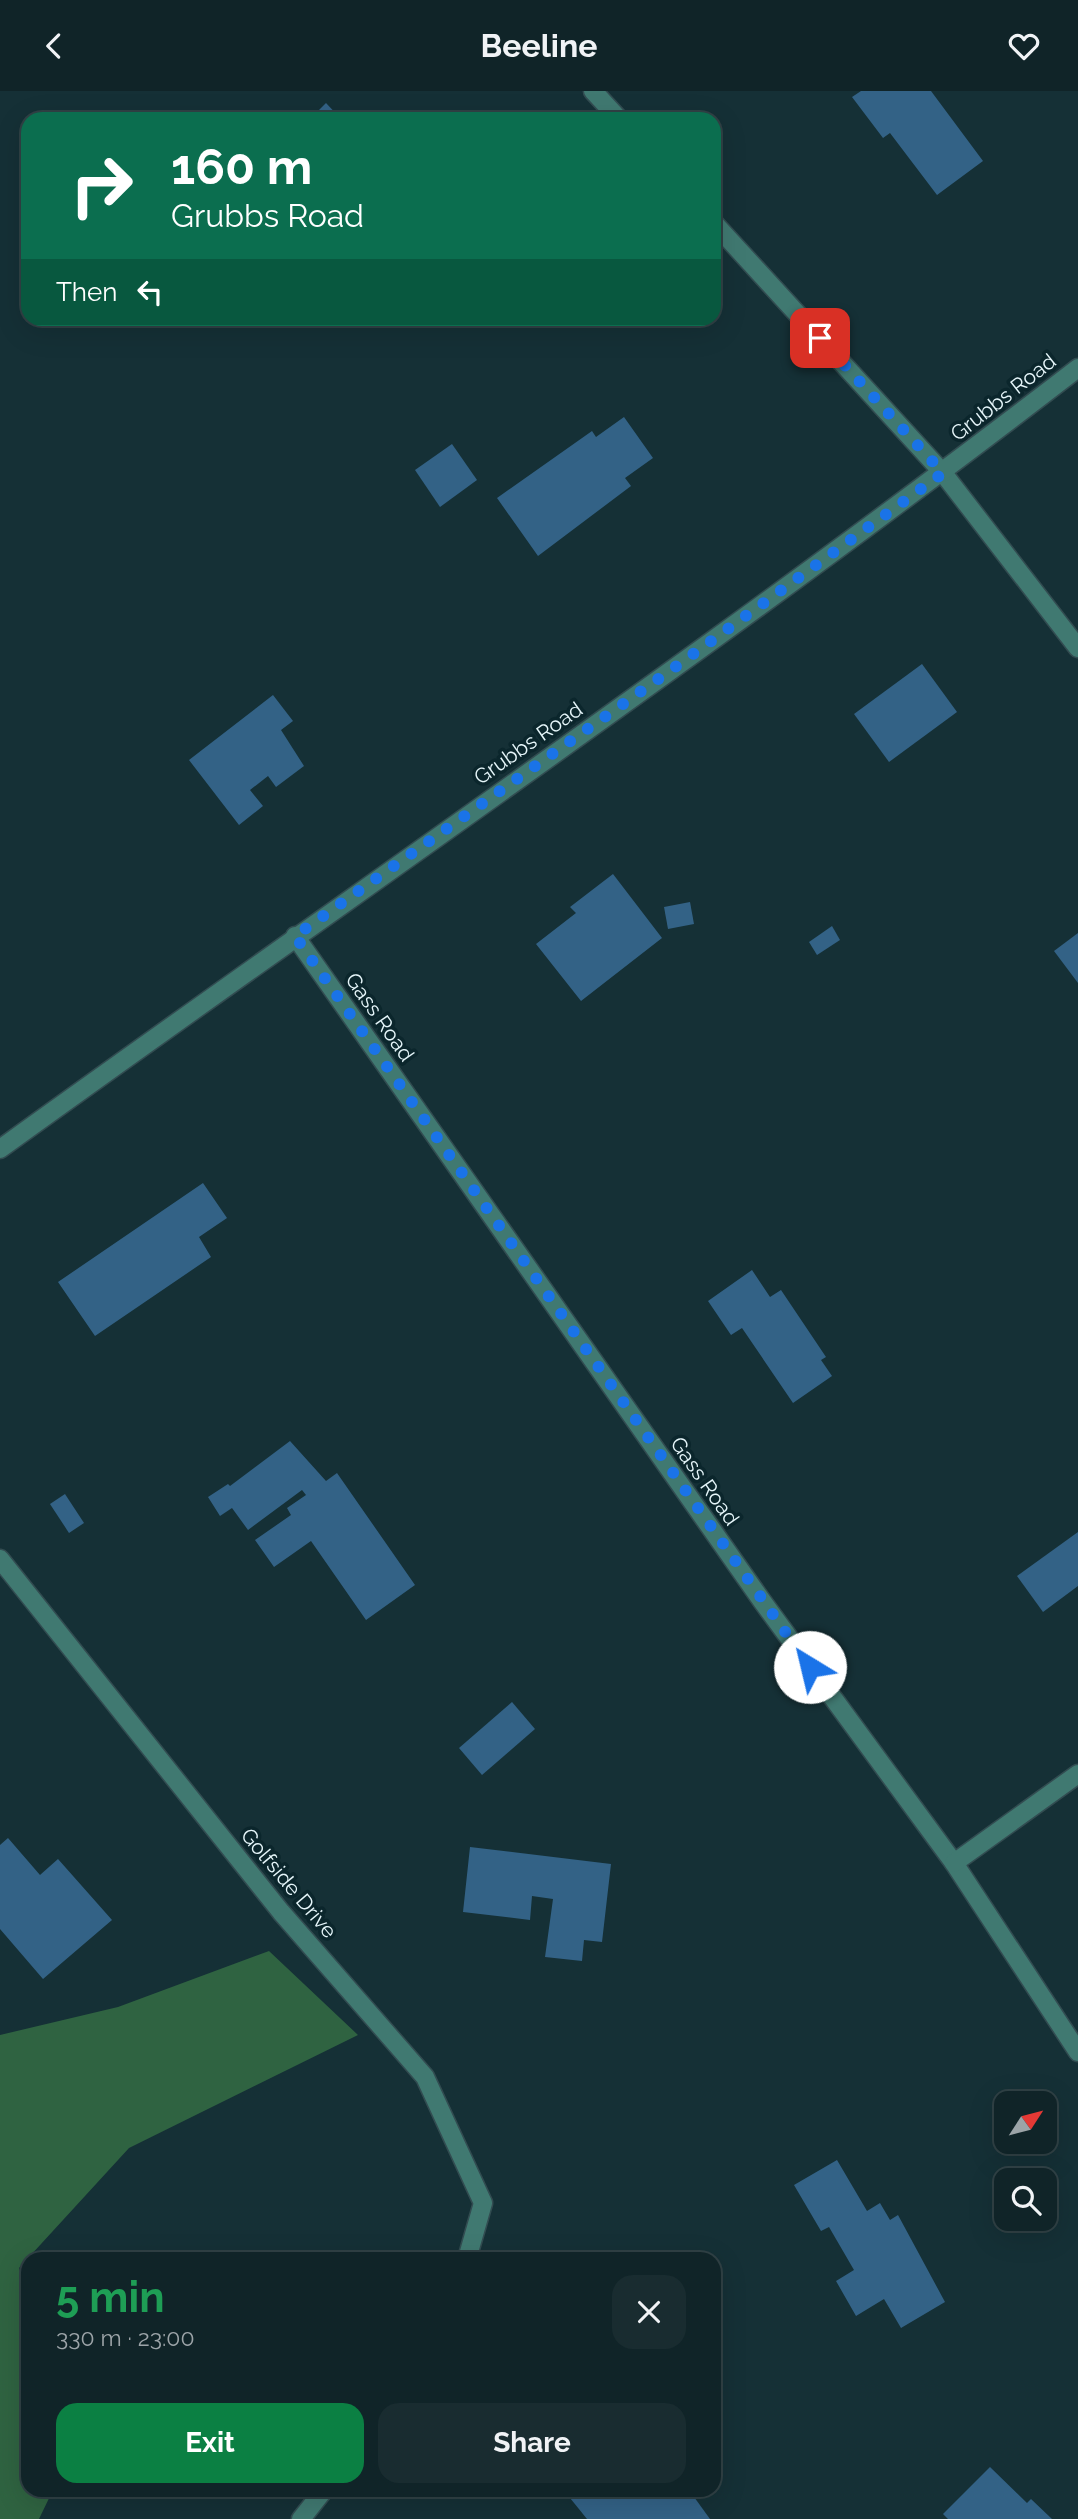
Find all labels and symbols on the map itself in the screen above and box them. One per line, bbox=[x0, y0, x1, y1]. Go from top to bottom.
pin bbox=[790, 308, 850, 368]
street label: Grubbs Road bbox=[945, 348, 1061, 446]
street label: Grubbs Road bbox=[469, 696, 587, 790]
street label: Gass Road bbox=[340, 968, 420, 1066]
street label: Gass Road bbox=[665, 1432, 745, 1530]
position arrow bbox=[773, 1630, 847, 1704]
street label: Golfside Drive bbox=[236, 1823, 342, 1943]
north arrow bbox=[994, 2091, 1057, 2154]

